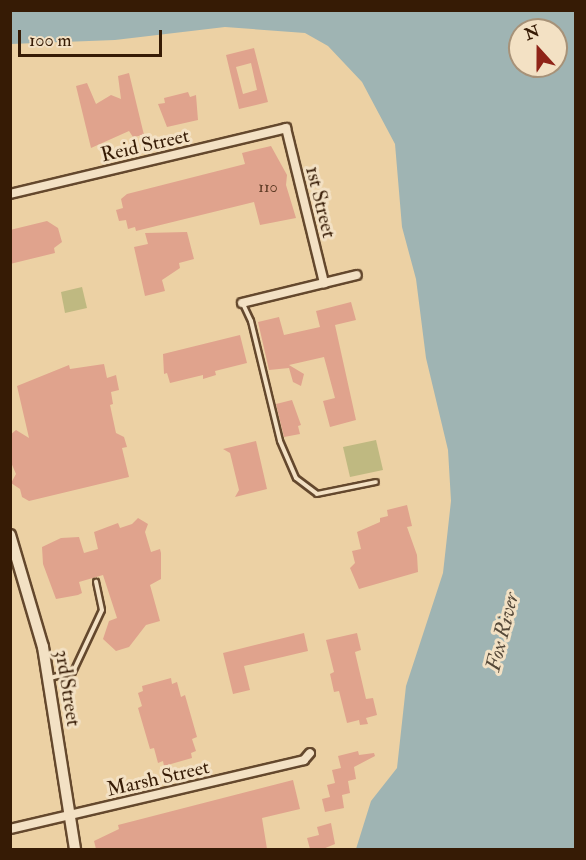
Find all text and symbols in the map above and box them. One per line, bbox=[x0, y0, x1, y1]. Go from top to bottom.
scale bar bbox=[21, 18, 165, 56]
north arrow bbox=[508, 18, 568, 78]
text: N bbox=[522, 21, 543, 45]
text: 100 m bbox=[29, 29, 72, 52]
street label: Reid Street bbox=[98, 123, 192, 167]
street label: 1st Street bbox=[301, 164, 341, 240]
house number: 110 bbox=[258, 177, 278, 197]
water label: Fox River bbox=[481, 590, 525, 674]
street label: 3rd Street bbox=[50, 648, 86, 728]
street label: Marsh Street bbox=[104, 755, 212, 801]

